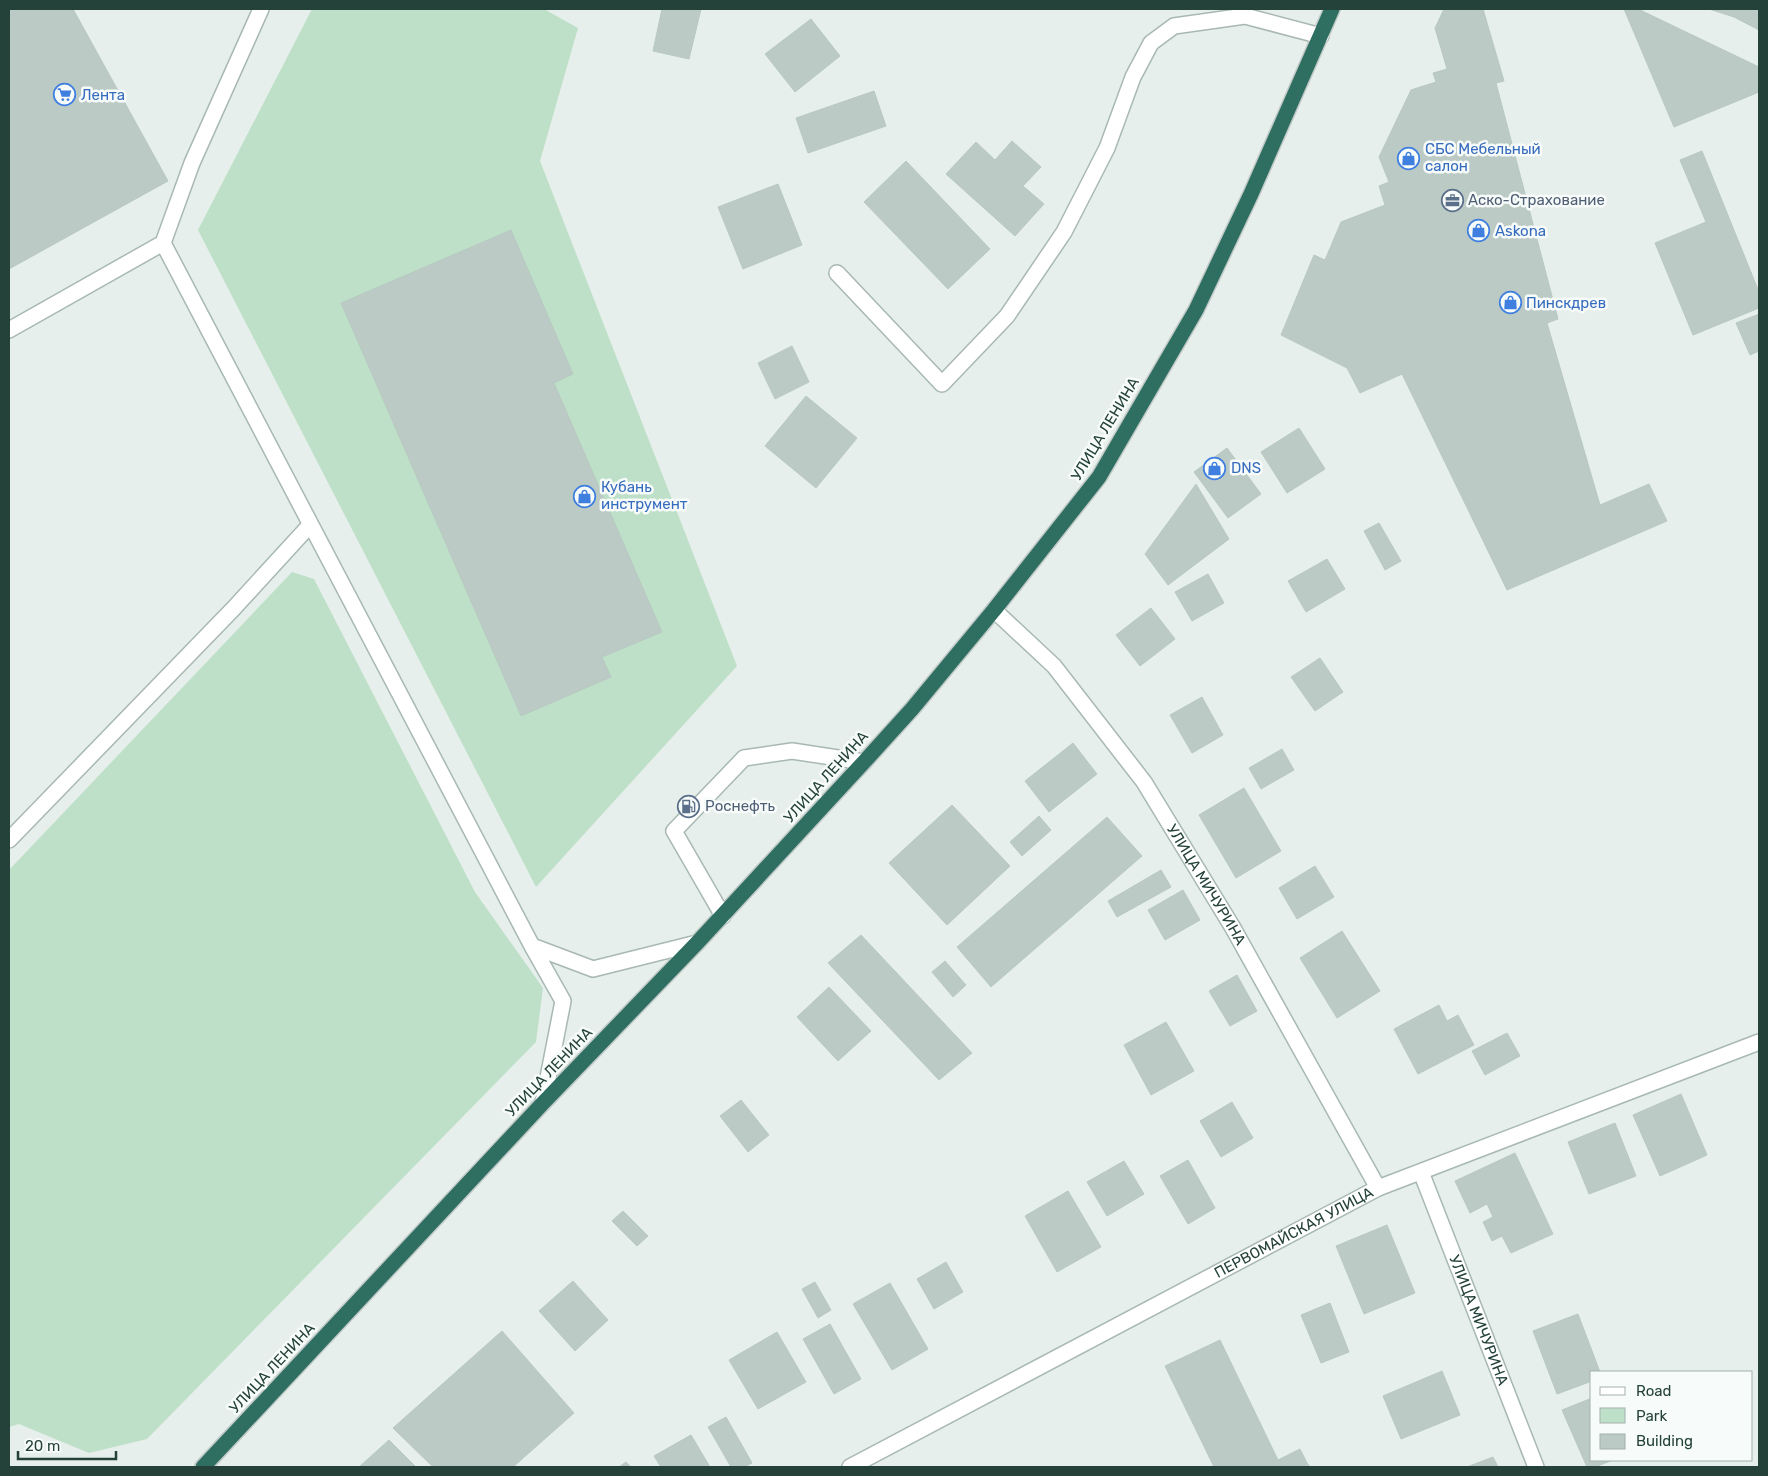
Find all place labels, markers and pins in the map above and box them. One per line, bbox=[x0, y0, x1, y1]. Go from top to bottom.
supermarket icon: Лента bbox=[53, 83, 77, 107]
place label: Лента bbox=[81, 86, 125, 104]
place label: СБС Мебельный салон bbox=[1425, 140, 1541, 175]
shop icon: СБС Мебельный салон bbox=[1397, 146, 1421, 170]
office icon: Аско-Страхование bbox=[1440, 188, 1464, 212]
place label: Аско-Страхование bbox=[1468, 191, 1605, 209]
shop icon: Askona bbox=[1467, 219, 1491, 243]
place label: Askona bbox=[1495, 222, 1546, 240]
shop icon: Пинскдрев bbox=[1498, 291, 1522, 315]
place label: Пинскдрев bbox=[1526, 294, 1606, 312]
shop icon: DNS bbox=[1203, 456, 1227, 480]
place label: DNS bbox=[1231, 459, 1261, 477]
place label: Кубань инструмент bbox=[601, 478, 688, 513]
shop icon: Кубань инструмент bbox=[573, 484, 597, 508]
fuel station icon: Роснефть bbox=[677, 794, 701, 818]
place label: Роснефть bbox=[705, 797, 775, 815]

